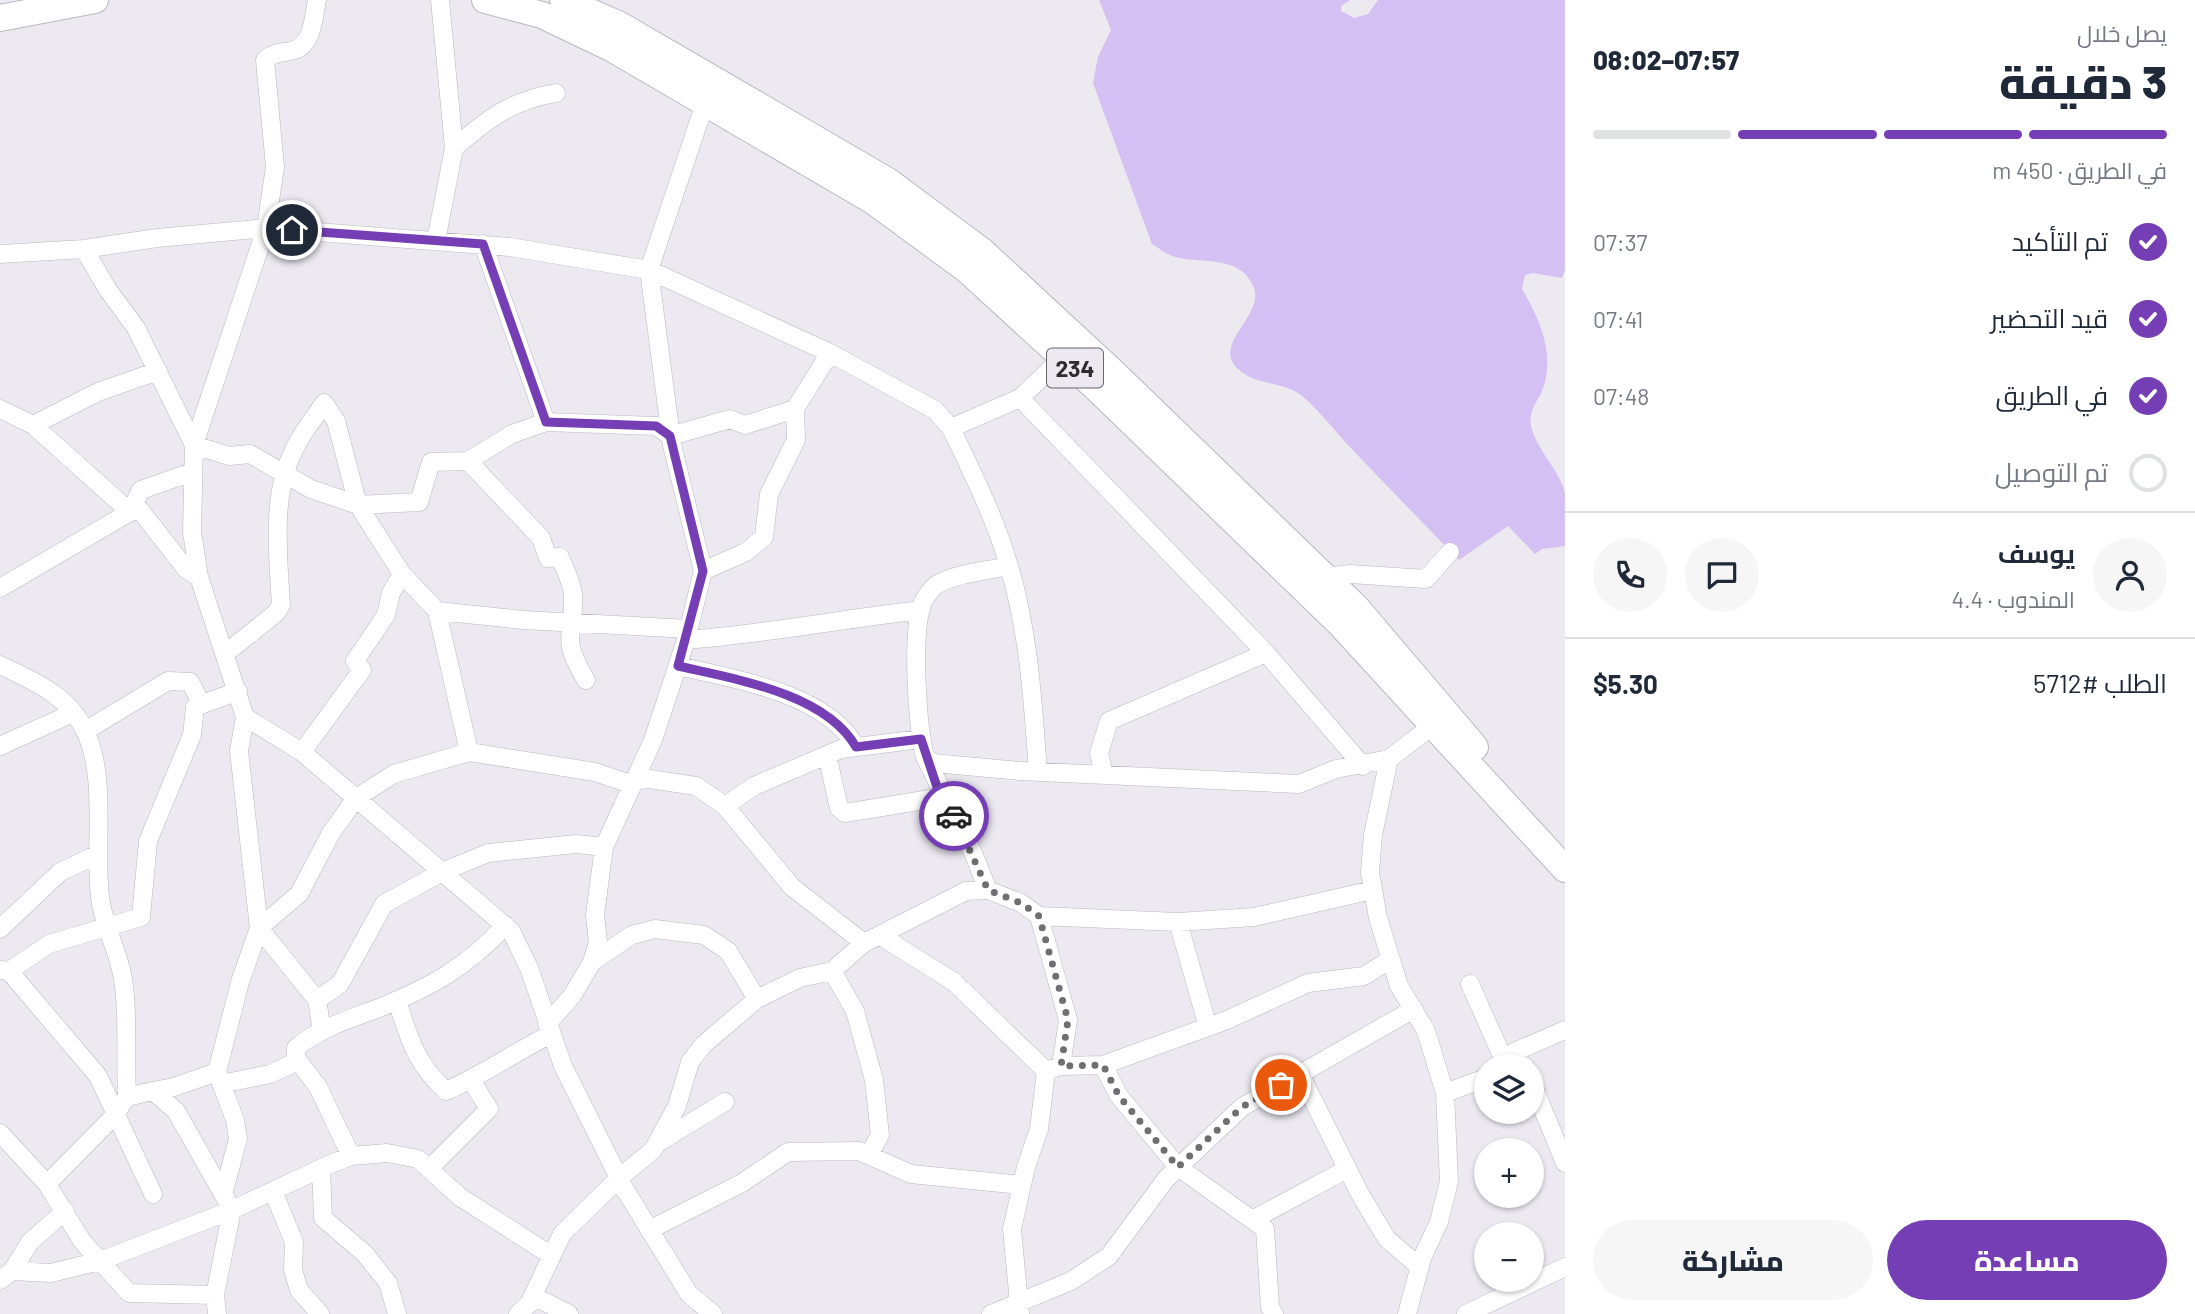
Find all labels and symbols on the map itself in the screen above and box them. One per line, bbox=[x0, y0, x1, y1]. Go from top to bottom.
pin bbox=[262, 200, 322, 260]
road number: 234 bbox=[1047, 348, 1103, 388]
courier bbox=[919, 781, 989, 851]
pin bbox=[1251, 1055, 1311, 1115]

